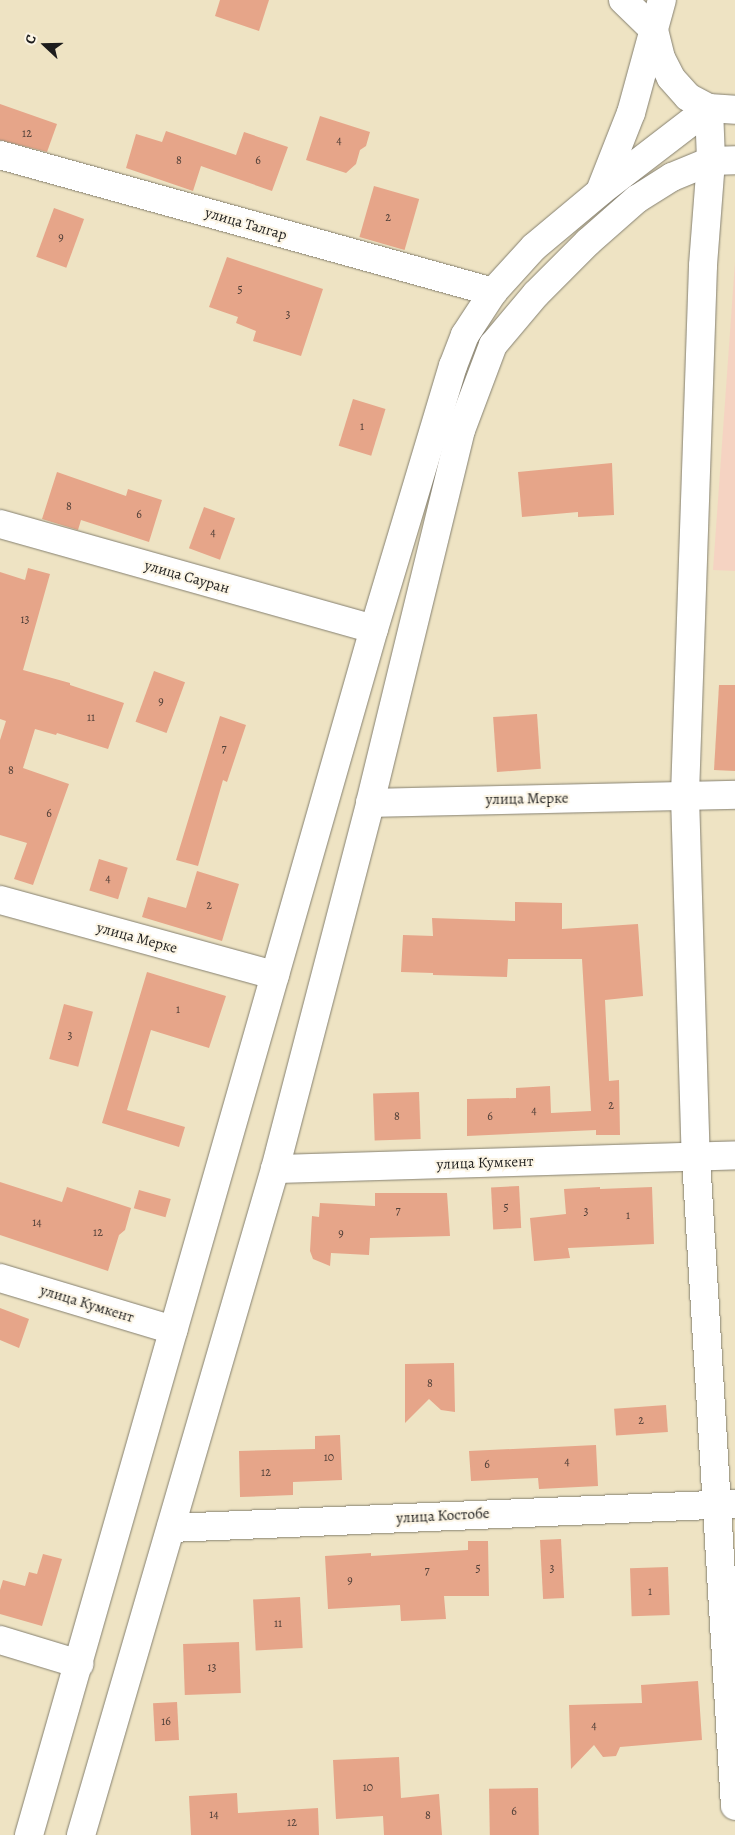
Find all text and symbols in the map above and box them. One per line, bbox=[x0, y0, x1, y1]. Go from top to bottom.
north arrow bbox=[20, 20, 70, 70]
text: С bbox=[20, 32, 41, 47]
house number: 12 bbox=[22, 127, 32, 141]
house number: 4 bbox=[336, 134, 342, 148]
house number: 8 bbox=[176, 154, 182, 168]
house number: 6 bbox=[255, 154, 261, 168]
street label: улица Талгар bbox=[203, 204, 289, 244]
house number: 2 bbox=[385, 211, 391, 225]
house number: 9 bbox=[58, 231, 64, 245]
house number: 5 bbox=[237, 283, 243, 297]
house number: 3 bbox=[286, 308, 290, 322]
house number: 1 bbox=[360, 420, 364, 434]
house number: 8 bbox=[66, 500, 72, 514]
house number: 6 bbox=[136, 508, 142, 522]
house number: 4 bbox=[210, 526, 216, 540]
street label: улица Сауран bbox=[142, 556, 232, 598]
house number: 13 bbox=[20, 613, 30, 627]
house number: 9 bbox=[158, 695, 164, 709]
house number: 11 bbox=[87, 711, 95, 725]
house number: 7 bbox=[221, 742, 227, 756]
house number: 8 bbox=[8, 764, 14, 778]
street label: улица Мерке bbox=[485, 789, 569, 809]
house number: 6 bbox=[46, 807, 52, 821]
house number: 4 bbox=[105, 872, 111, 886]
house number: 2 bbox=[206, 899, 212, 913]
street label: улица Мерке bbox=[95, 919, 179, 957]
house number: 1 bbox=[176, 1003, 180, 1017]
house number: 3 bbox=[68, 1029, 72, 1043]
house number: 2 bbox=[608, 1099, 614, 1113]
house number: 4 bbox=[531, 1104, 537, 1118]
house number: 8 bbox=[394, 1110, 400, 1124]
house number: 6 bbox=[487, 1110, 493, 1124]
street label: улица Кумкент bbox=[436, 1152, 534, 1174]
house number: 5 bbox=[503, 1201, 509, 1215]
house number: 7 bbox=[395, 1204, 401, 1218]
house number: 3 bbox=[584, 1205, 588, 1219]
house number: 1 bbox=[626, 1209, 630, 1223]
house number: 14 bbox=[32, 1216, 42, 1230]
house number: 12 bbox=[93, 1226, 103, 1240]
house number: 9 bbox=[338, 1227, 344, 1241]
street label: улица Кумкент bbox=[38, 1281, 136, 1327]
house number: 8 bbox=[427, 1377, 433, 1391]
house number: 2 bbox=[638, 1414, 644, 1428]
house number: 10 bbox=[324, 1451, 334, 1465]
house number: 4 bbox=[564, 1455, 570, 1469]
house number: 6 bbox=[484, 1458, 490, 1472]
house number: 12 bbox=[261, 1466, 271, 1480]
street label: улица Костобе bbox=[396, 1505, 490, 1527]
house number: 5 bbox=[475, 1562, 481, 1576]
house number: 3 bbox=[550, 1562, 554, 1576]
house number: 7 bbox=[424, 1564, 430, 1578]
house number: 9 bbox=[347, 1574, 353, 1588]
house number: 1 bbox=[648, 1585, 652, 1599]
house number: 11 bbox=[274, 1617, 282, 1631]
house number: 13 bbox=[207, 1661, 217, 1675]
house number: 16 bbox=[161, 1715, 171, 1729]
house number: 4 bbox=[591, 1719, 597, 1733]
house number: 10 bbox=[363, 1781, 373, 1795]
house number: 6 bbox=[511, 1805, 517, 1819]
house number: 14 bbox=[209, 1808, 219, 1822]
house number: 8 bbox=[425, 1809, 431, 1823]
house number: 12 bbox=[287, 1816, 297, 1830]

